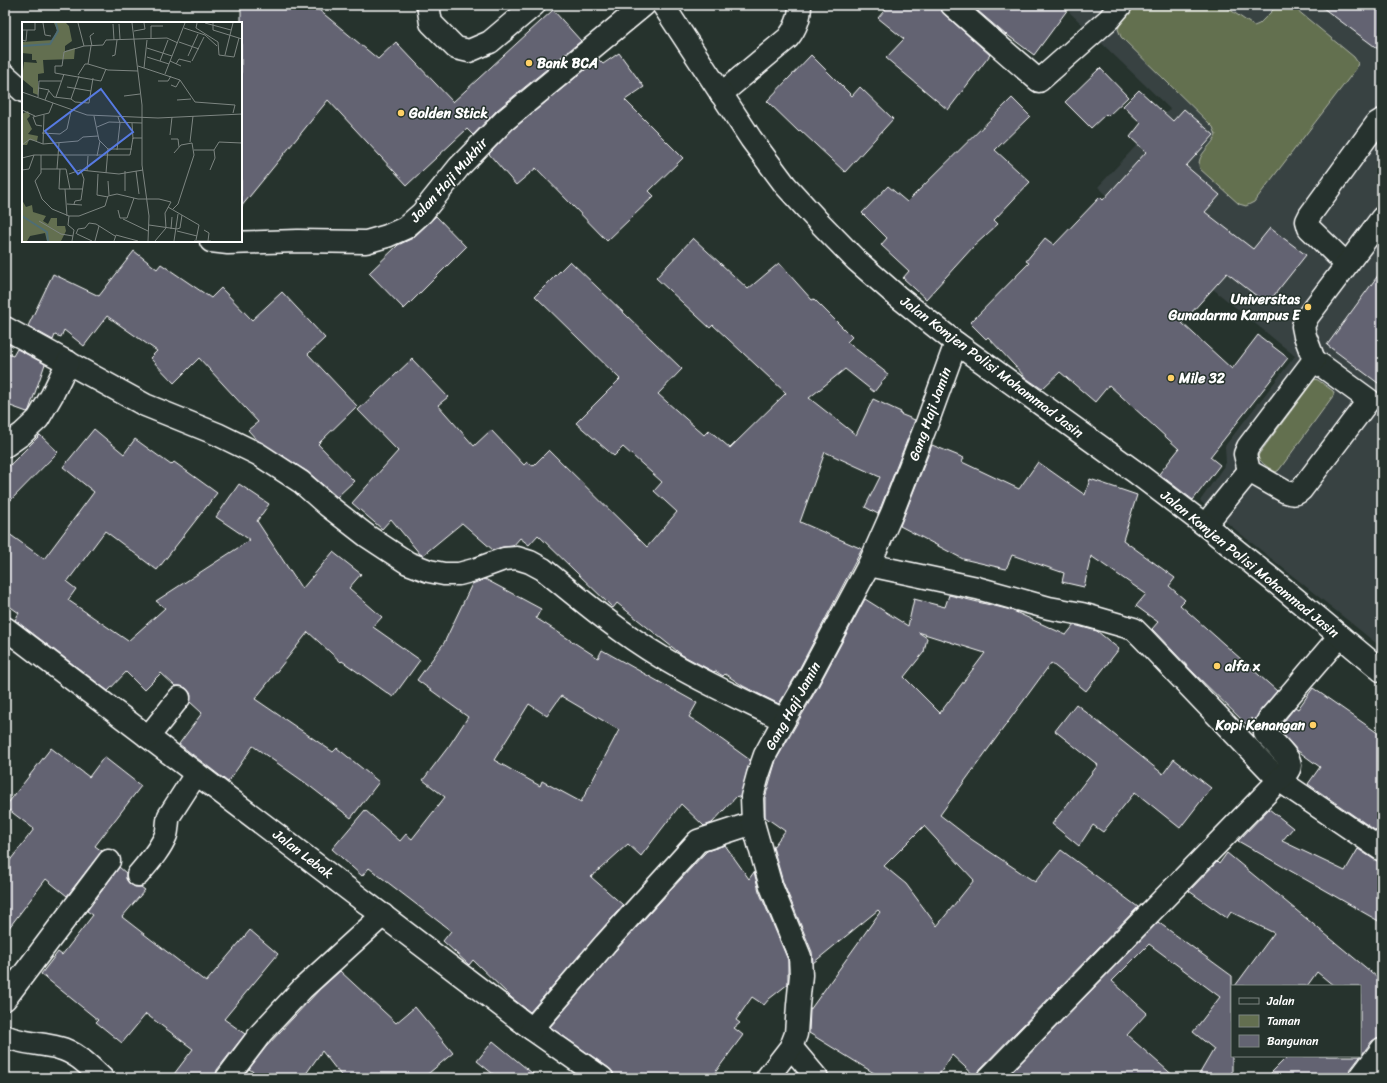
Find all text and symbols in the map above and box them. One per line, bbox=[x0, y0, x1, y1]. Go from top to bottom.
inset map bbox=[22, 22, 242, 242]
place label: Bank BCA bbox=[537, 51, 598, 76]
marker: Bank BCA bbox=[524, 58, 534, 68]
place label: Golden Stick bbox=[408, 101, 488, 126]
marker: Golden Stick bbox=[396, 108, 406, 118]
street label: Jalan Haji Mukhir bbox=[403, 131, 495, 229]
place label: Universitas Gunadarma Kampus E bbox=[1168, 287, 1301, 328]
street label: Jalan Komjen Polisi Mohammad Jasin bbox=[894, 289, 1090, 445]
marker: Universitas Gunadarma Kampus E bbox=[1303, 302, 1313, 312]
street label: Gang Haji Jamin bbox=[901, 363, 959, 464]
place label: Mile 32 bbox=[1178, 366, 1226, 391]
marker: Mile 32 bbox=[1166, 373, 1176, 383]
street label: Jalan Komjen Polisi Mohammad Jasin bbox=[1154, 483, 1346, 645]
place label: alfa x bbox=[1224, 654, 1261, 679]
street label: Gang Haji Jamin bbox=[758, 657, 828, 755]
marker: alfa x bbox=[1212, 661, 1222, 671]
place label: Kopi Kenangan bbox=[1214, 713, 1305, 738]
marker: Kopi Kenangan bbox=[1308, 720, 1318, 730]
street label: Jalan Lebak bbox=[266, 822, 339, 886]
legend bbox=[1231, 985, 1361, 1057]
text: Jalan bbox=[1266, 990, 1295, 1012]
text: Taman bbox=[1267, 1010, 1301, 1032]
text: Bangunan bbox=[1267, 1030, 1319, 1052]

